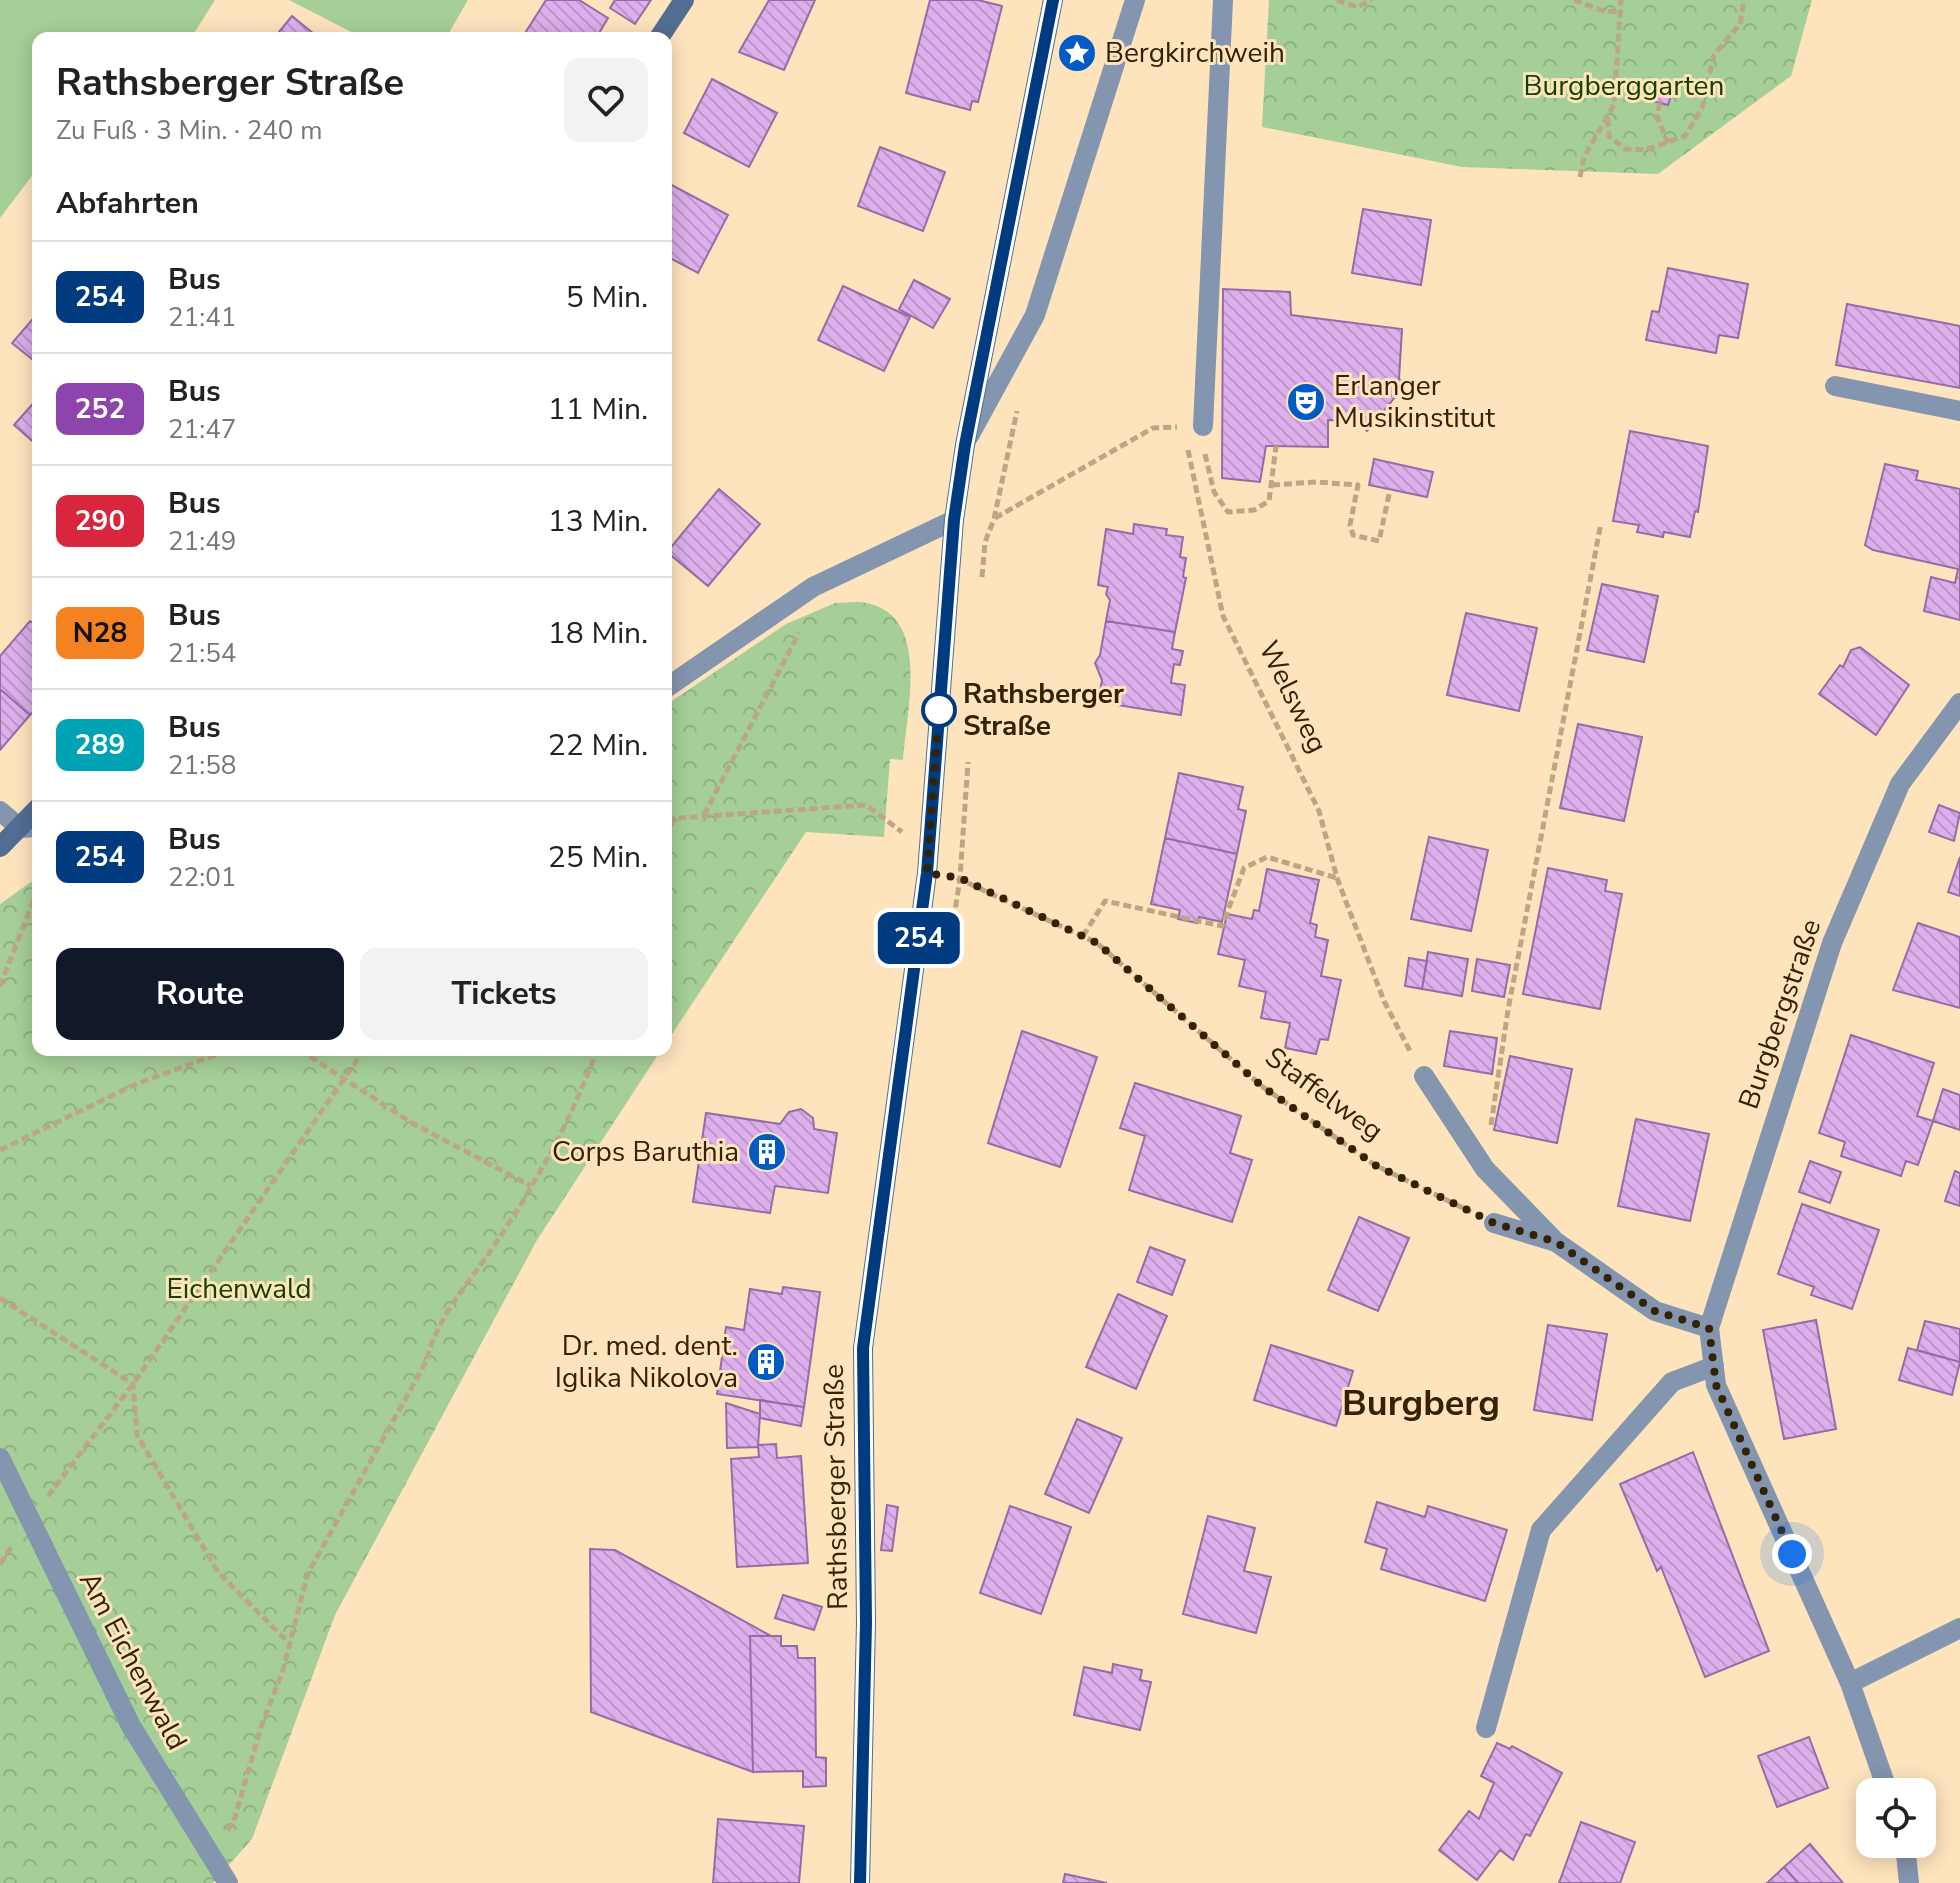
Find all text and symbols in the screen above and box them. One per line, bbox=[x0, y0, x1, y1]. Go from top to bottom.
place icon: Bergkirchweih bbox=[1056, 32, 1098, 74]
place label: Bergkirchweih bbox=[1105, 34, 1285, 72]
text: Rathsberger Straße bbox=[56, 57, 404, 108]
button: heart bbox=[564, 58, 648, 142]
park label: Burgberggarten bbox=[1524, 67, 1724, 105]
text: Zu Fuß · 3 Min. · 240 m bbox=[56, 113, 322, 148]
text: Abfahrten bbox=[56, 183, 199, 224]
text: Bus bbox=[168, 259, 221, 300]
text: 5 Min. bbox=[566, 277, 648, 318]
text: 254 bbox=[75, 278, 125, 316]
text: 21:41 bbox=[168, 300, 236, 335]
place label: Erlanger Musikinstitut bbox=[1334, 367, 1495, 437]
text: Bus bbox=[168, 371, 221, 412]
theatre icon: Erlanger Musikinstitut bbox=[1285, 381, 1327, 423]
text: 11 Min. bbox=[548, 389, 648, 430]
text: 252 bbox=[75, 390, 125, 428]
text: 21:47 bbox=[168, 412, 236, 447]
text: Bus bbox=[168, 483, 221, 524]
text: 13 Min. bbox=[548, 501, 648, 542]
text: 290 bbox=[75, 502, 125, 540]
text: 21:49 bbox=[168, 524, 236, 559]
text: Bus bbox=[168, 595, 221, 636]
text: 18 Min. bbox=[548, 613, 648, 654]
text: N28 bbox=[73, 614, 127, 652]
street label: Welsweg bbox=[1250, 635, 1336, 759]
text: 21:54 bbox=[168, 636, 236, 671]
place label: Rathsberger Straße bbox=[963, 675, 1124, 745]
marker: Rathsberger Straße bbox=[922, 693, 956, 727]
text: Bus bbox=[168, 707, 221, 748]
text: 22 Min. bbox=[548, 725, 648, 766]
text: 289 bbox=[75, 726, 125, 764]
text: 21:58 bbox=[168, 748, 236, 783]
text: Bus bbox=[168, 819, 221, 860]
text: 25 Min. bbox=[548, 837, 648, 878]
text: 254 bbox=[75, 838, 125, 876]
text: 22:01 bbox=[168, 860, 236, 895]
line badge: 254 bbox=[873, 912, 965, 964]
street label: Burgbergstraße bbox=[1730, 914, 1830, 1114]
text: 254 bbox=[894, 919, 944, 957]
button: Route bbox=[56, 948, 344, 1040]
button: Tickets bbox=[360, 948, 648, 1040]
street label: Staffelweg bbox=[1257, 1038, 1391, 1150]
building icon: Corps Baruthia bbox=[746, 1131, 788, 1173]
place label: Corps Baruthia bbox=[552, 1133, 739, 1171]
park label: Eichenwald bbox=[167, 1270, 311, 1308]
place label: Dr. med. dent. Iglika Nikolova bbox=[555, 1327, 738, 1397]
building icon: Dr. med. dent. Iglika Nikolova bbox=[745, 1341, 787, 1383]
street label: Rathsberger Straße bbox=[815, 1364, 857, 1610]
district label: Burgberg bbox=[1342, 1379, 1500, 1428]
your location bbox=[1772, 1534, 1812, 1574]
street label: Am Eichenwald bbox=[70, 1565, 196, 1757]
map controls bbox=[1856, 1778, 1936, 1858]
button: locate bbox=[1856, 1778, 1936, 1858]

